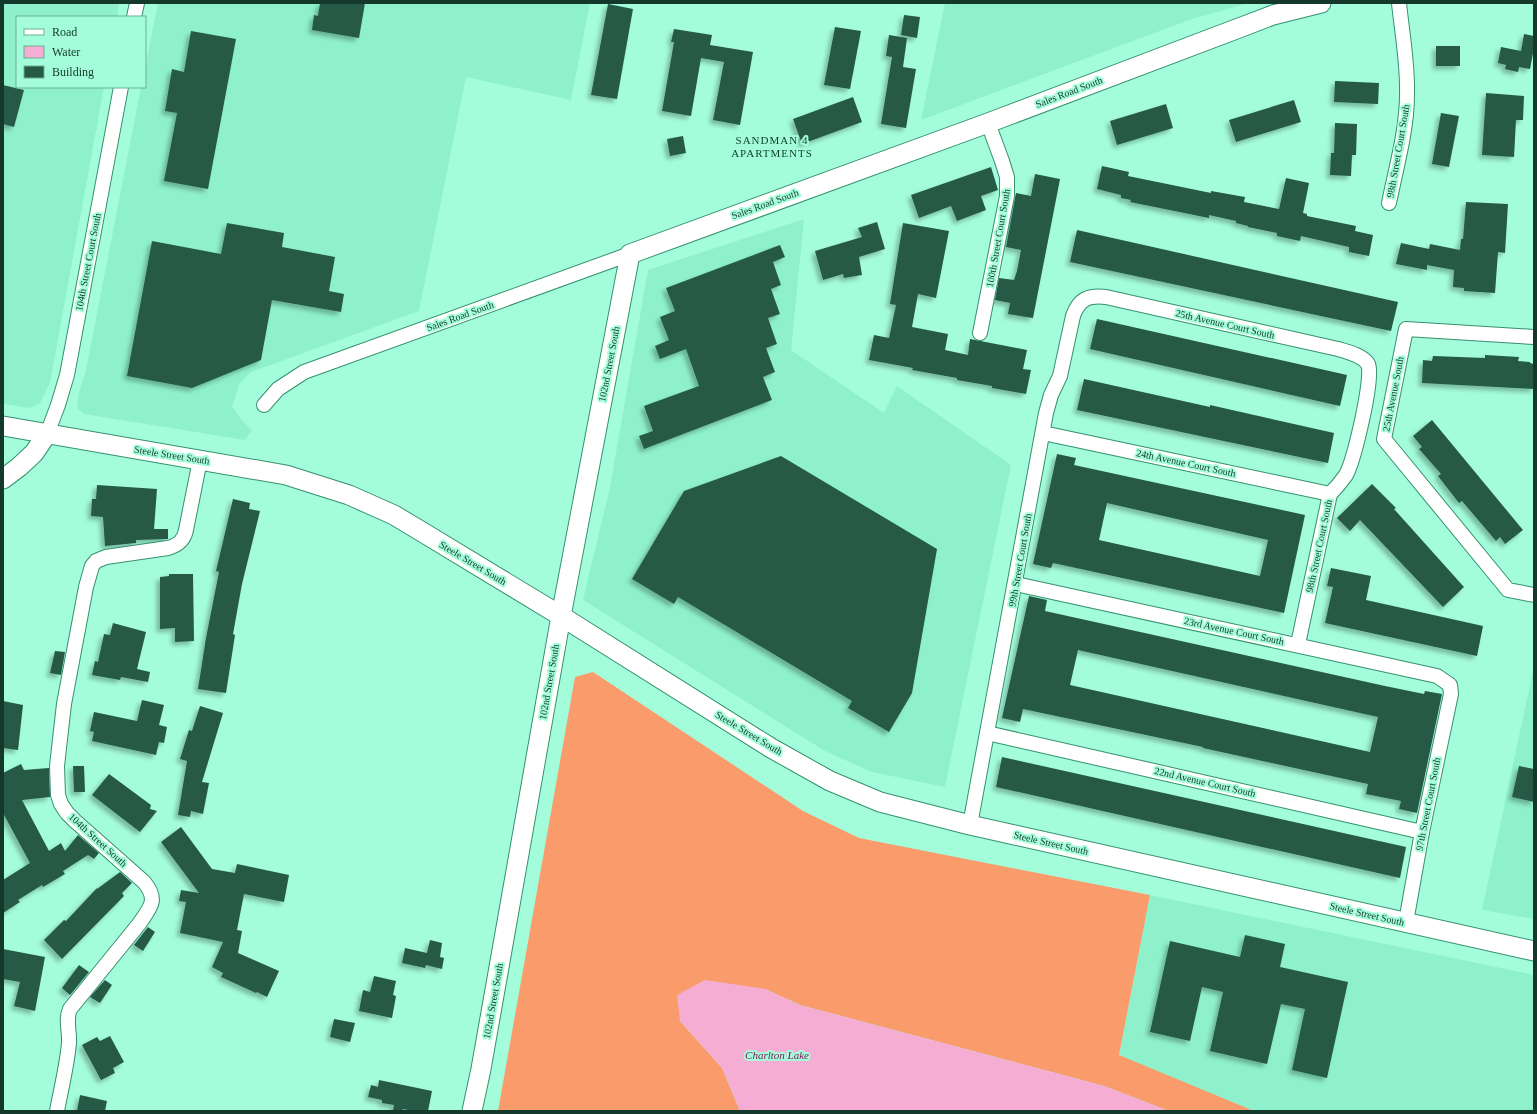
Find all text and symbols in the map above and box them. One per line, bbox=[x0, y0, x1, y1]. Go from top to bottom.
legend bbox=[16, 16, 146, 88]
text: Road bbox=[52, 25, 77, 39]
text: Water bbox=[52, 45, 80, 59]
text: Building bbox=[52, 65, 94, 79]
street label: Sales Road South bbox=[1034, 74, 1104, 110]
street label: 98th Street Court South bbox=[1384, 103, 1412, 199]
district label: SANDMAN 4 APARTMENTS bbox=[731, 134, 813, 159]
street label: Sales Road South bbox=[730, 187, 800, 221]
street label: 100th Street Court South bbox=[984, 188, 1012, 288]
street label: 104th Street Court South bbox=[73, 212, 103, 312]
street label: Sales Road South bbox=[425, 299, 495, 333]
street label: 25th Avenue Court South bbox=[1174, 307, 1276, 341]
street label: 102nd Street South bbox=[596, 325, 622, 403]
street label: 25th Avenue South bbox=[1380, 356, 1406, 432]
street label: Steele Street South bbox=[134, 444, 210, 466]
street label: 24th Avenue Court South bbox=[1135, 447, 1237, 479]
street label: 98th Street Court South bbox=[1304, 499, 1334, 593]
street label: 99th Street Court South bbox=[1006, 512, 1034, 608]
street label: Steele Street South bbox=[438, 539, 508, 587]
street label: 23rd Avenue Court South bbox=[1183, 615, 1285, 647]
street label: 102nd Street South bbox=[537, 643, 561, 721]
street label: Steele Street South bbox=[714, 709, 784, 757]
street label: 97th Street Court South bbox=[1414, 756, 1442, 852]
street label: 22nd Avenue Court South bbox=[1153, 765, 1257, 799]
street label: 104th Street South bbox=[67, 811, 129, 869]
street label: Steele Street South bbox=[1013, 829, 1089, 857]
street label: Steele Street South bbox=[1329, 900, 1405, 928]
street label: 102nd Street South bbox=[481, 962, 505, 1040]
water label: Charlton Lake bbox=[745, 1049, 809, 1061]

